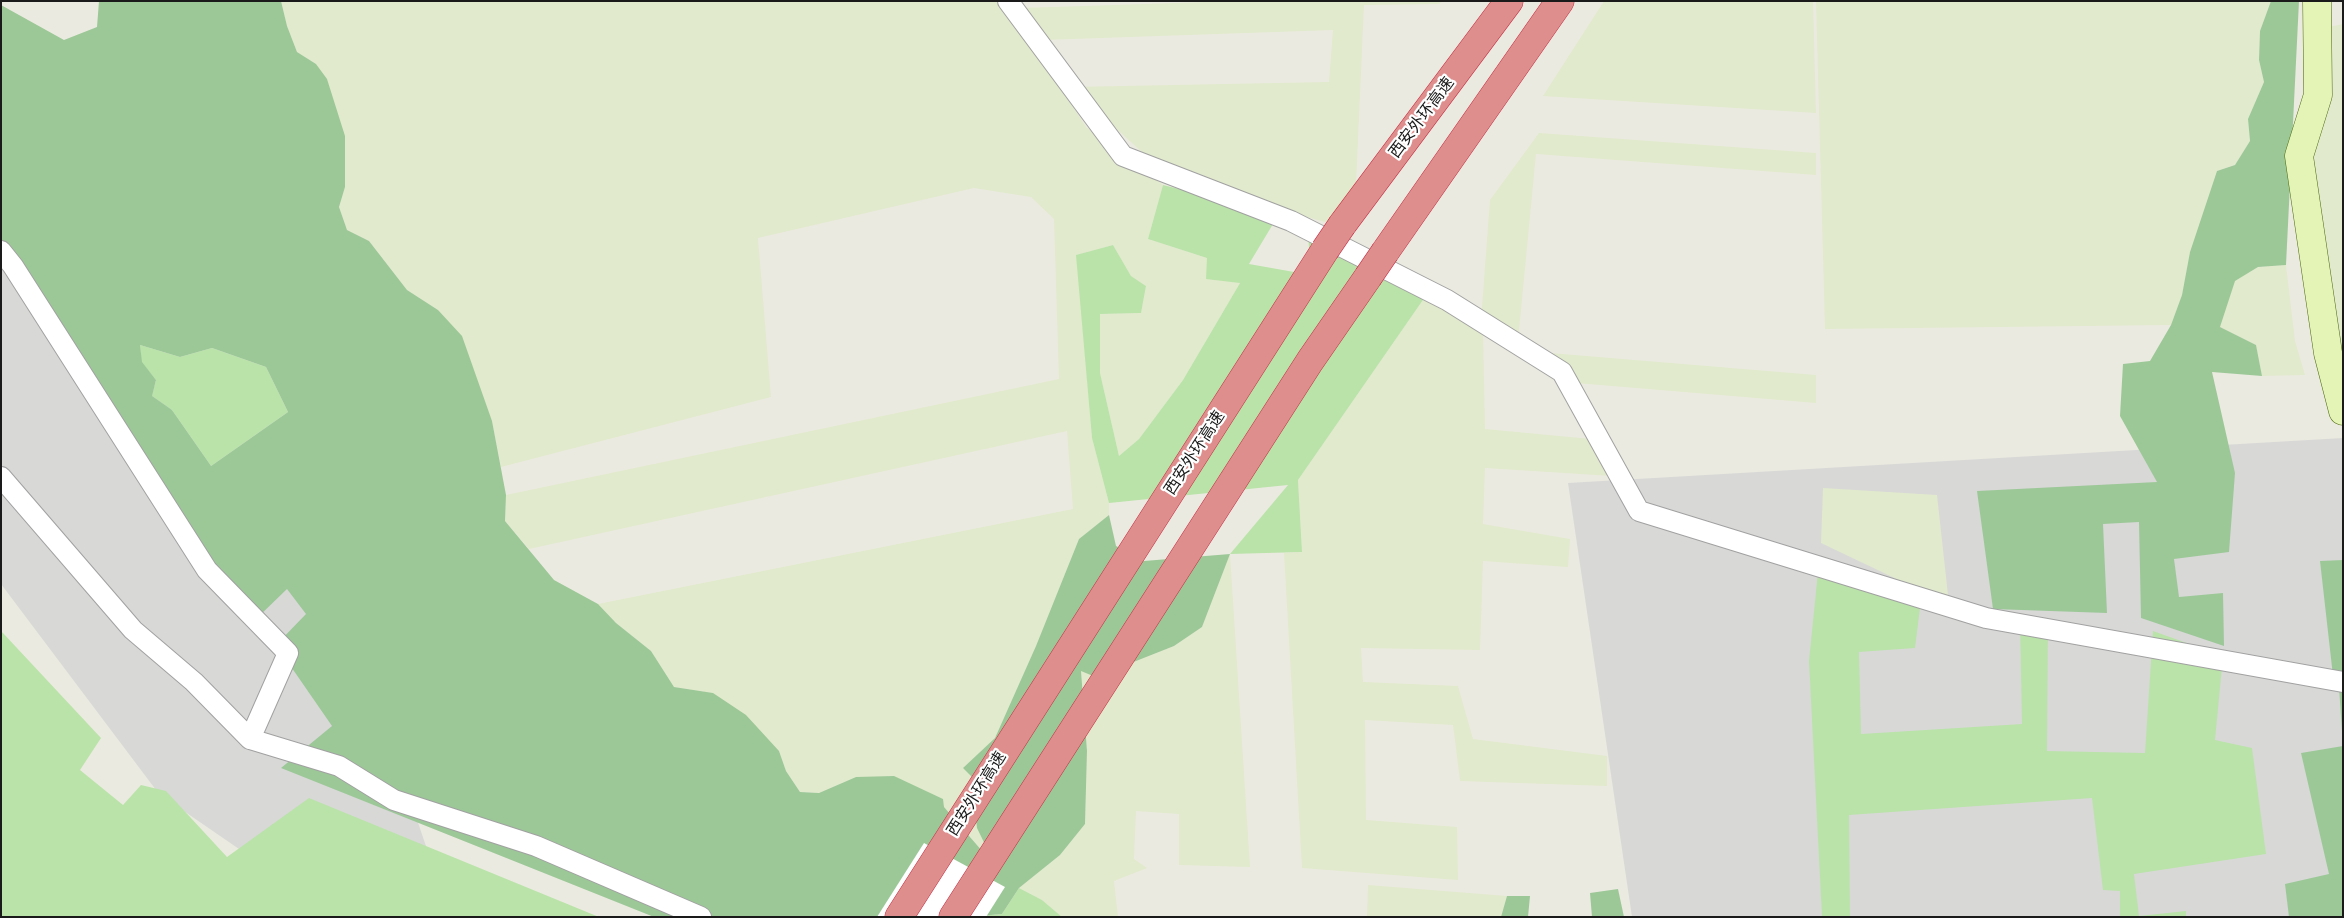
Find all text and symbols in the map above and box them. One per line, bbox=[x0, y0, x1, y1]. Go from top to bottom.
street label: 西安外环高速 bbox=[1385, 74, 1459, 162]
street label: 西安外环高速 bbox=[1161, 408, 1229, 498]
street label: 西安外环高速 bbox=[943, 748, 1011, 840]

